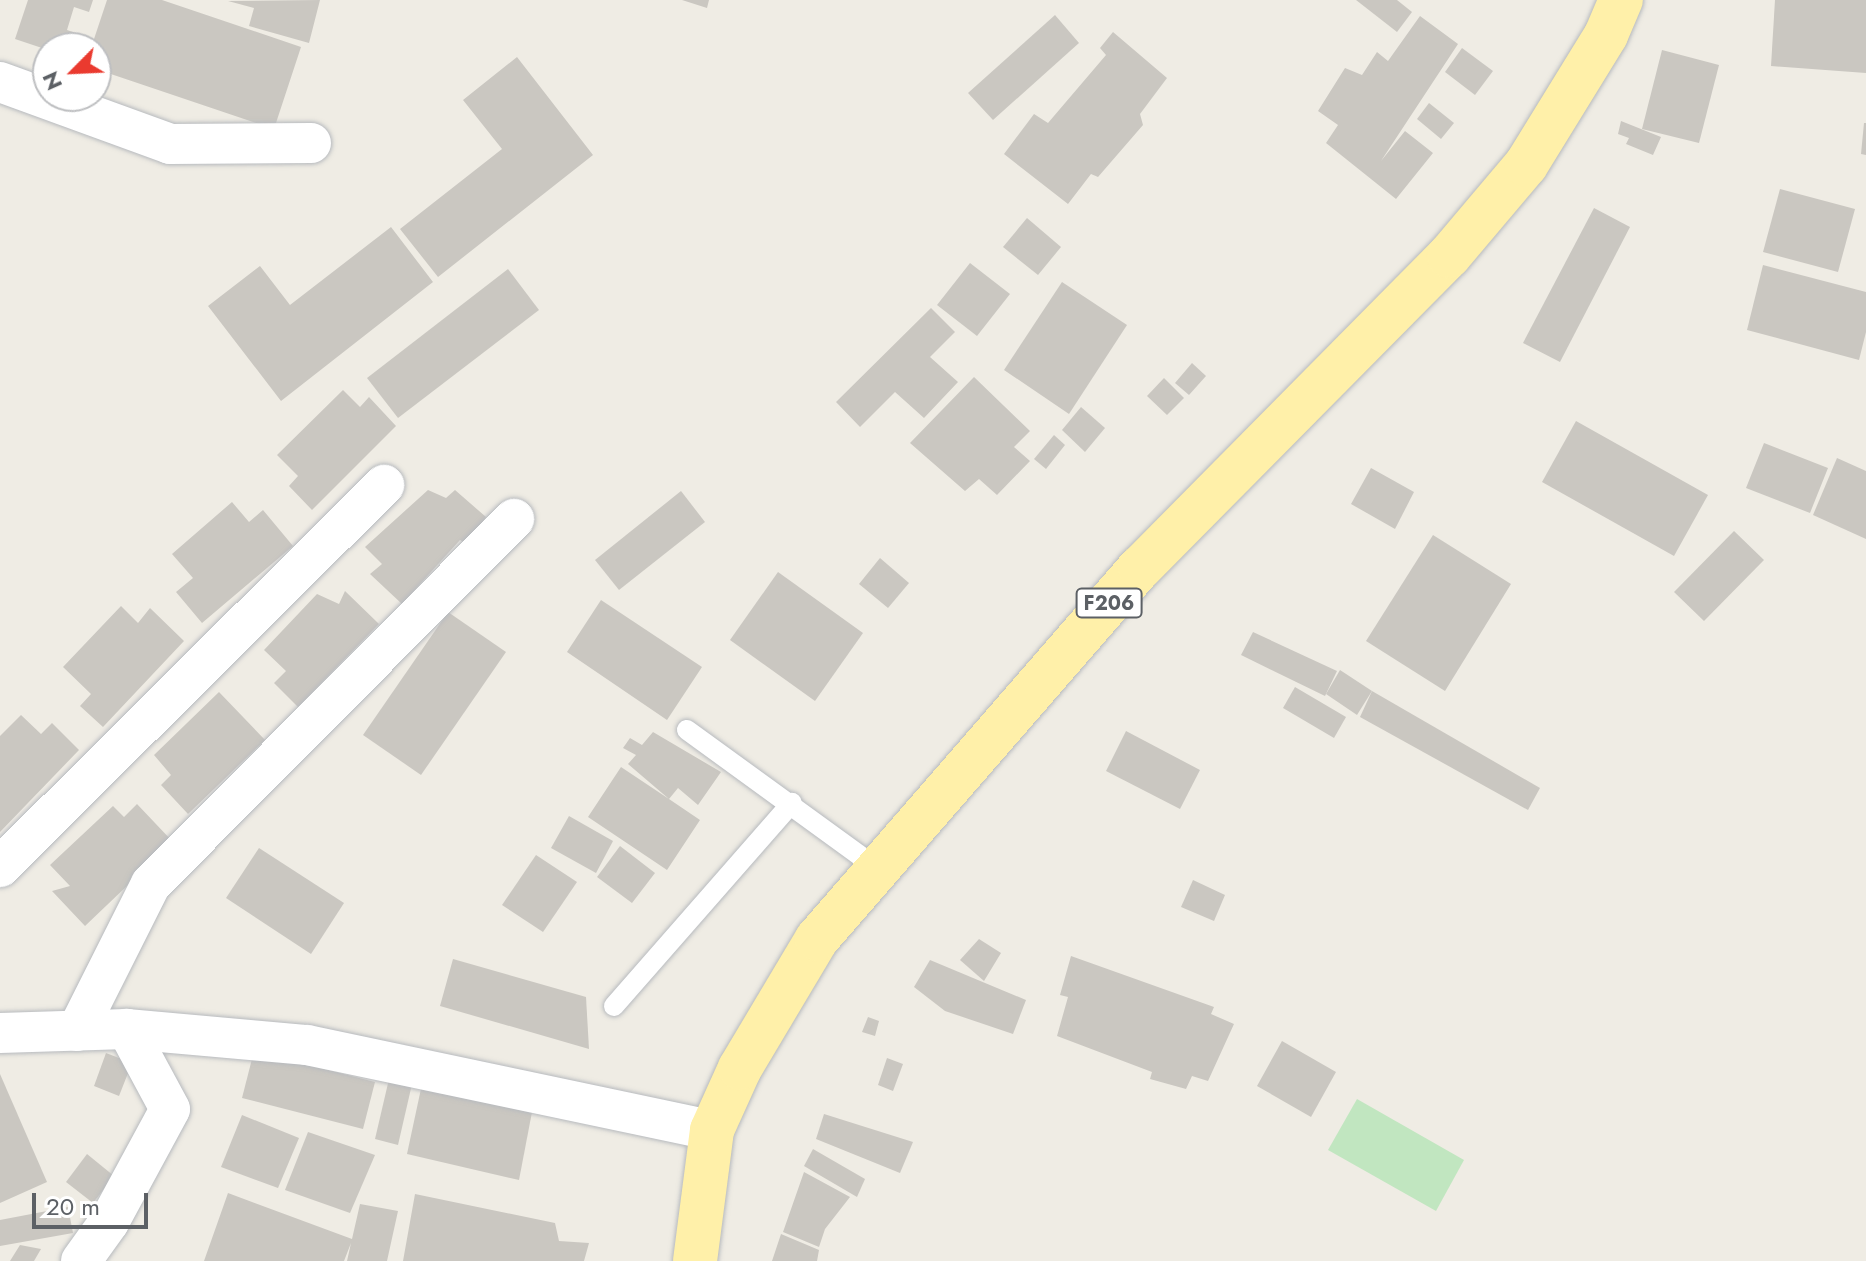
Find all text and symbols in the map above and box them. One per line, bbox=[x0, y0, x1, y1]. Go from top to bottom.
north arrow bbox=[32, 32, 112, 112]
text: N bbox=[34, 66, 70, 95]
road number: F206 bbox=[1075, 587, 1143, 619]
scale bar bbox=[36, 1177, 152, 1227]
text: 20 m bbox=[46, 1189, 100, 1224]

